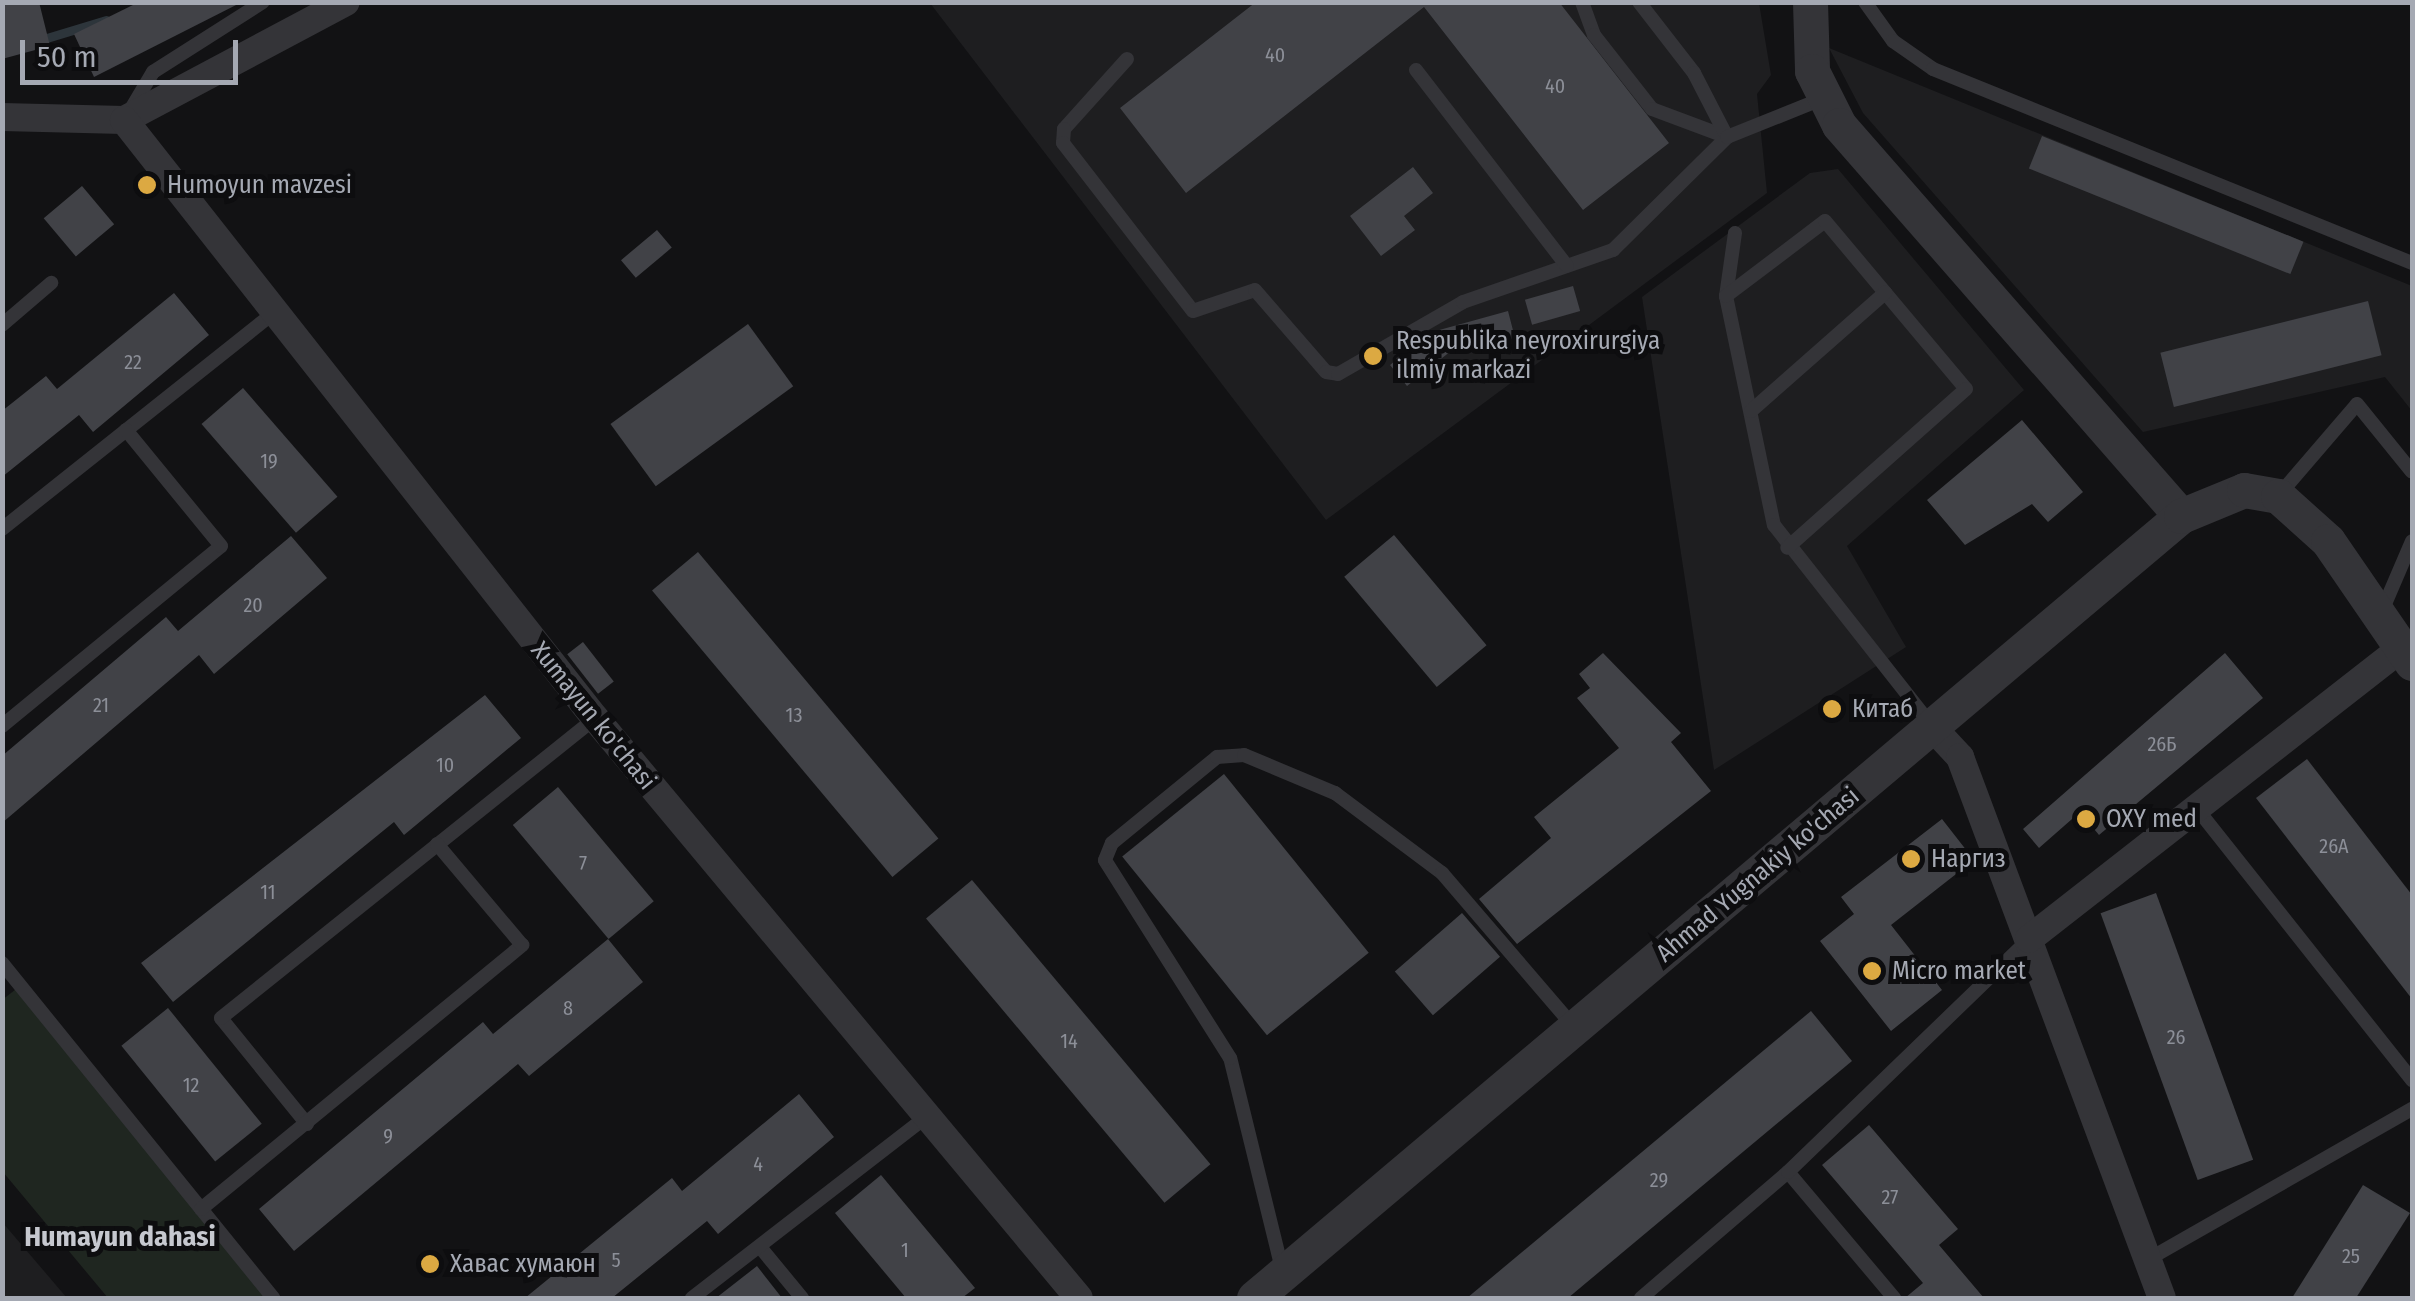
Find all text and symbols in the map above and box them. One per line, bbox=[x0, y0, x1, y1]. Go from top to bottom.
scale bar bbox=[25, 20, 242, 82]
text: 50 m bbox=[37, 39, 97, 75]
house number: 40 bbox=[1265, 43, 1285, 67]
house number: 40 bbox=[1545, 74, 1565, 98]
place label: Humoyun mavzesi bbox=[167, 170, 352, 200]
marker: Humoyun mavzesi bbox=[136, 174, 158, 196]
place label: Respublika neyroxirurgiya ilmiy markazi bbox=[1396, 327, 1660, 386]
marker: Respublika neyroxirurgiya ilmiy markazi bbox=[1360, 343, 1386, 369]
house number: 22 bbox=[124, 350, 142, 374]
house number: 19 bbox=[260, 449, 278, 473]
house number: 20 bbox=[243, 593, 263, 617]
street label: Xumayun ko'chasi bbox=[524, 636, 662, 796]
house number: 21 bbox=[93, 693, 109, 717]
place label: Китаб bbox=[1852, 694, 1913, 724]
marker: Китаб bbox=[1821, 698, 1843, 720]
house number: 13 bbox=[786, 703, 802, 727]
house number: 26Б bbox=[2147, 732, 2177, 756]
house number: 10 bbox=[436, 753, 454, 777]
street label: Ahmad Yugnakiy ko'chasi bbox=[1650, 781, 1866, 969]
place label: OXY med bbox=[2106, 804, 2197, 834]
marker: OXY med bbox=[2075, 808, 2097, 830]
house number: 26A bbox=[2319, 834, 2349, 858]
place label: Наргиз bbox=[1931, 844, 2006, 874]
marker: Наргиз bbox=[1900, 848, 1922, 870]
house number: 7 bbox=[579, 851, 587, 875]
house number: 11 bbox=[260, 880, 276, 904]
place label: Micro market bbox=[1892, 956, 2026, 986]
marker: Micro market bbox=[1861, 960, 1883, 982]
house number: 8 bbox=[563, 996, 573, 1020]
house number: 26 bbox=[2167, 1025, 2185, 1049]
house number: 14 bbox=[1060, 1029, 1078, 1053]
house number: 12 bbox=[183, 1073, 199, 1097]
house number: 9 bbox=[383, 1124, 393, 1148]
house number: 4 bbox=[753, 1152, 763, 1176]
house number: 29 bbox=[1650, 1168, 1668, 1192]
house number: 27 bbox=[1882, 1185, 1898, 1209]
district label: Humayun dahasi bbox=[24, 1220, 216, 1254]
house number: 1 bbox=[901, 1238, 909, 1262]
house number: 25 bbox=[2342, 1244, 2360, 1268]
house number: 5 bbox=[611, 1248, 621, 1272]
place label: Хавас хумаюн bbox=[450, 1249, 596, 1279]
marker: Хавас хумаюн bbox=[419, 1253, 441, 1275]

